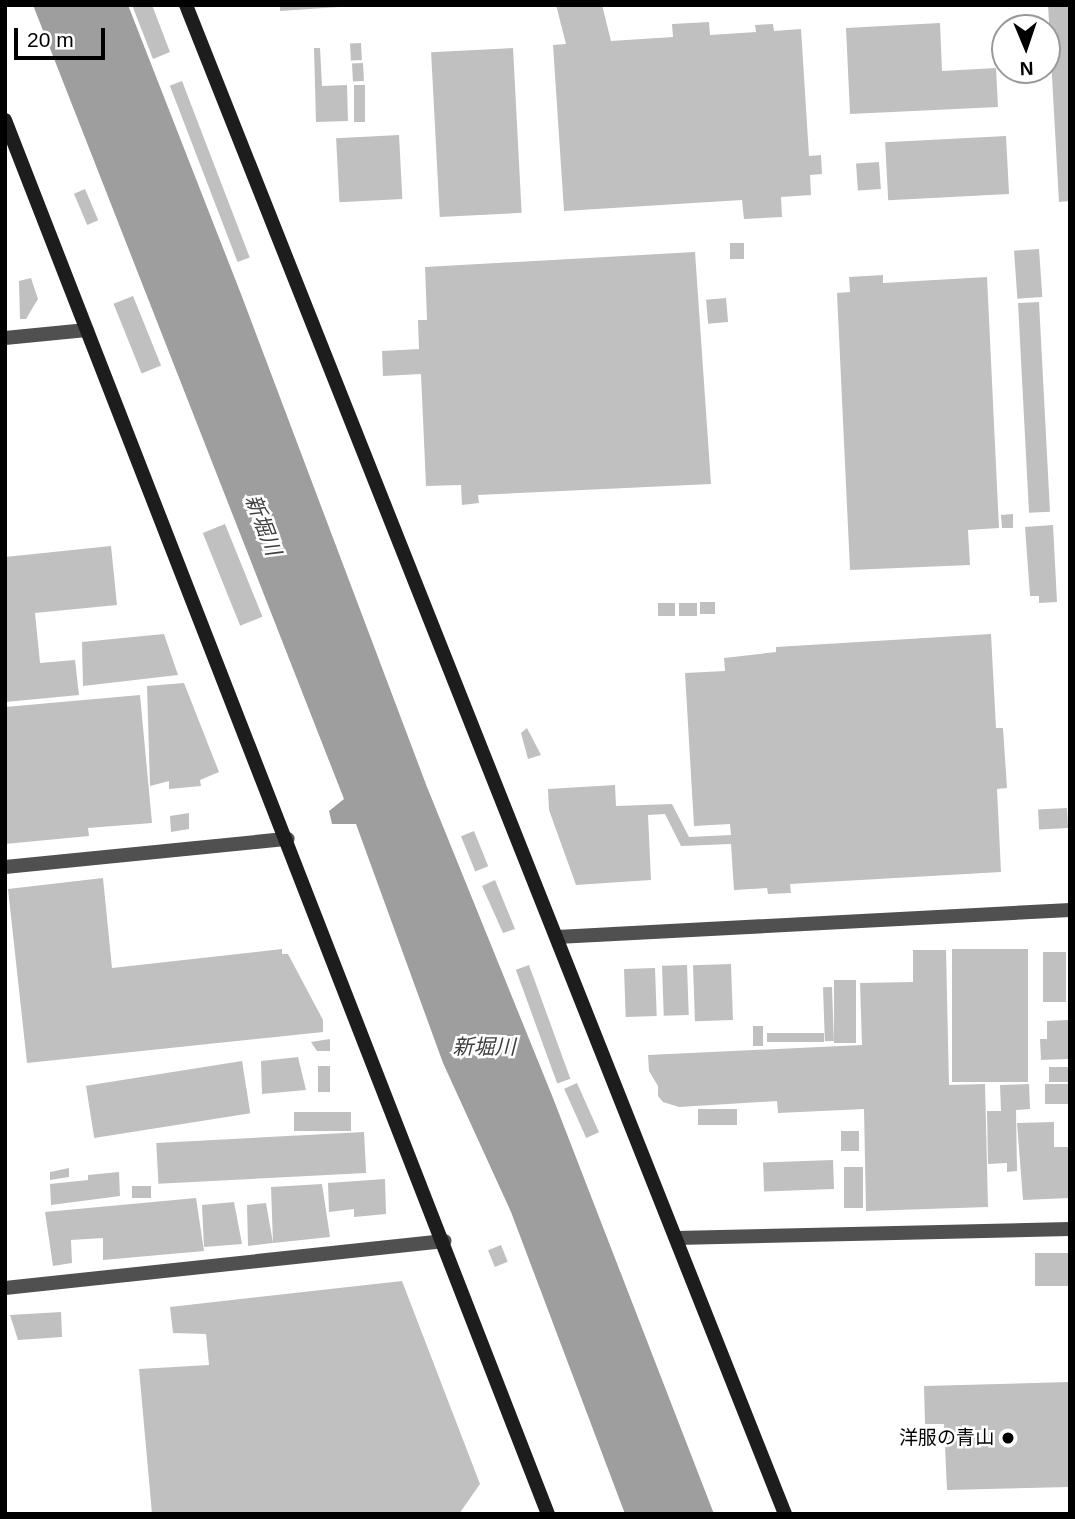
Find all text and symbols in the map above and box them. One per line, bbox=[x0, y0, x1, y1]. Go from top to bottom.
scale bar bbox=[18, 14, 108, 58]
north arrow bbox=[991, 14, 1061, 84]
text: 20 m bbox=[27, 28, 74, 51]
text: N bbox=[1019, 58, 1034, 79]
water label: 新堀川 bbox=[240, 491, 286, 559]
water label: 新堀川 bbox=[453, 1034, 515, 1060]
place label: 洋服の青山 bbox=[899, 1427, 994, 1449]
marker: 洋服の青山 bbox=[1000, 1430, 1016, 1446]

